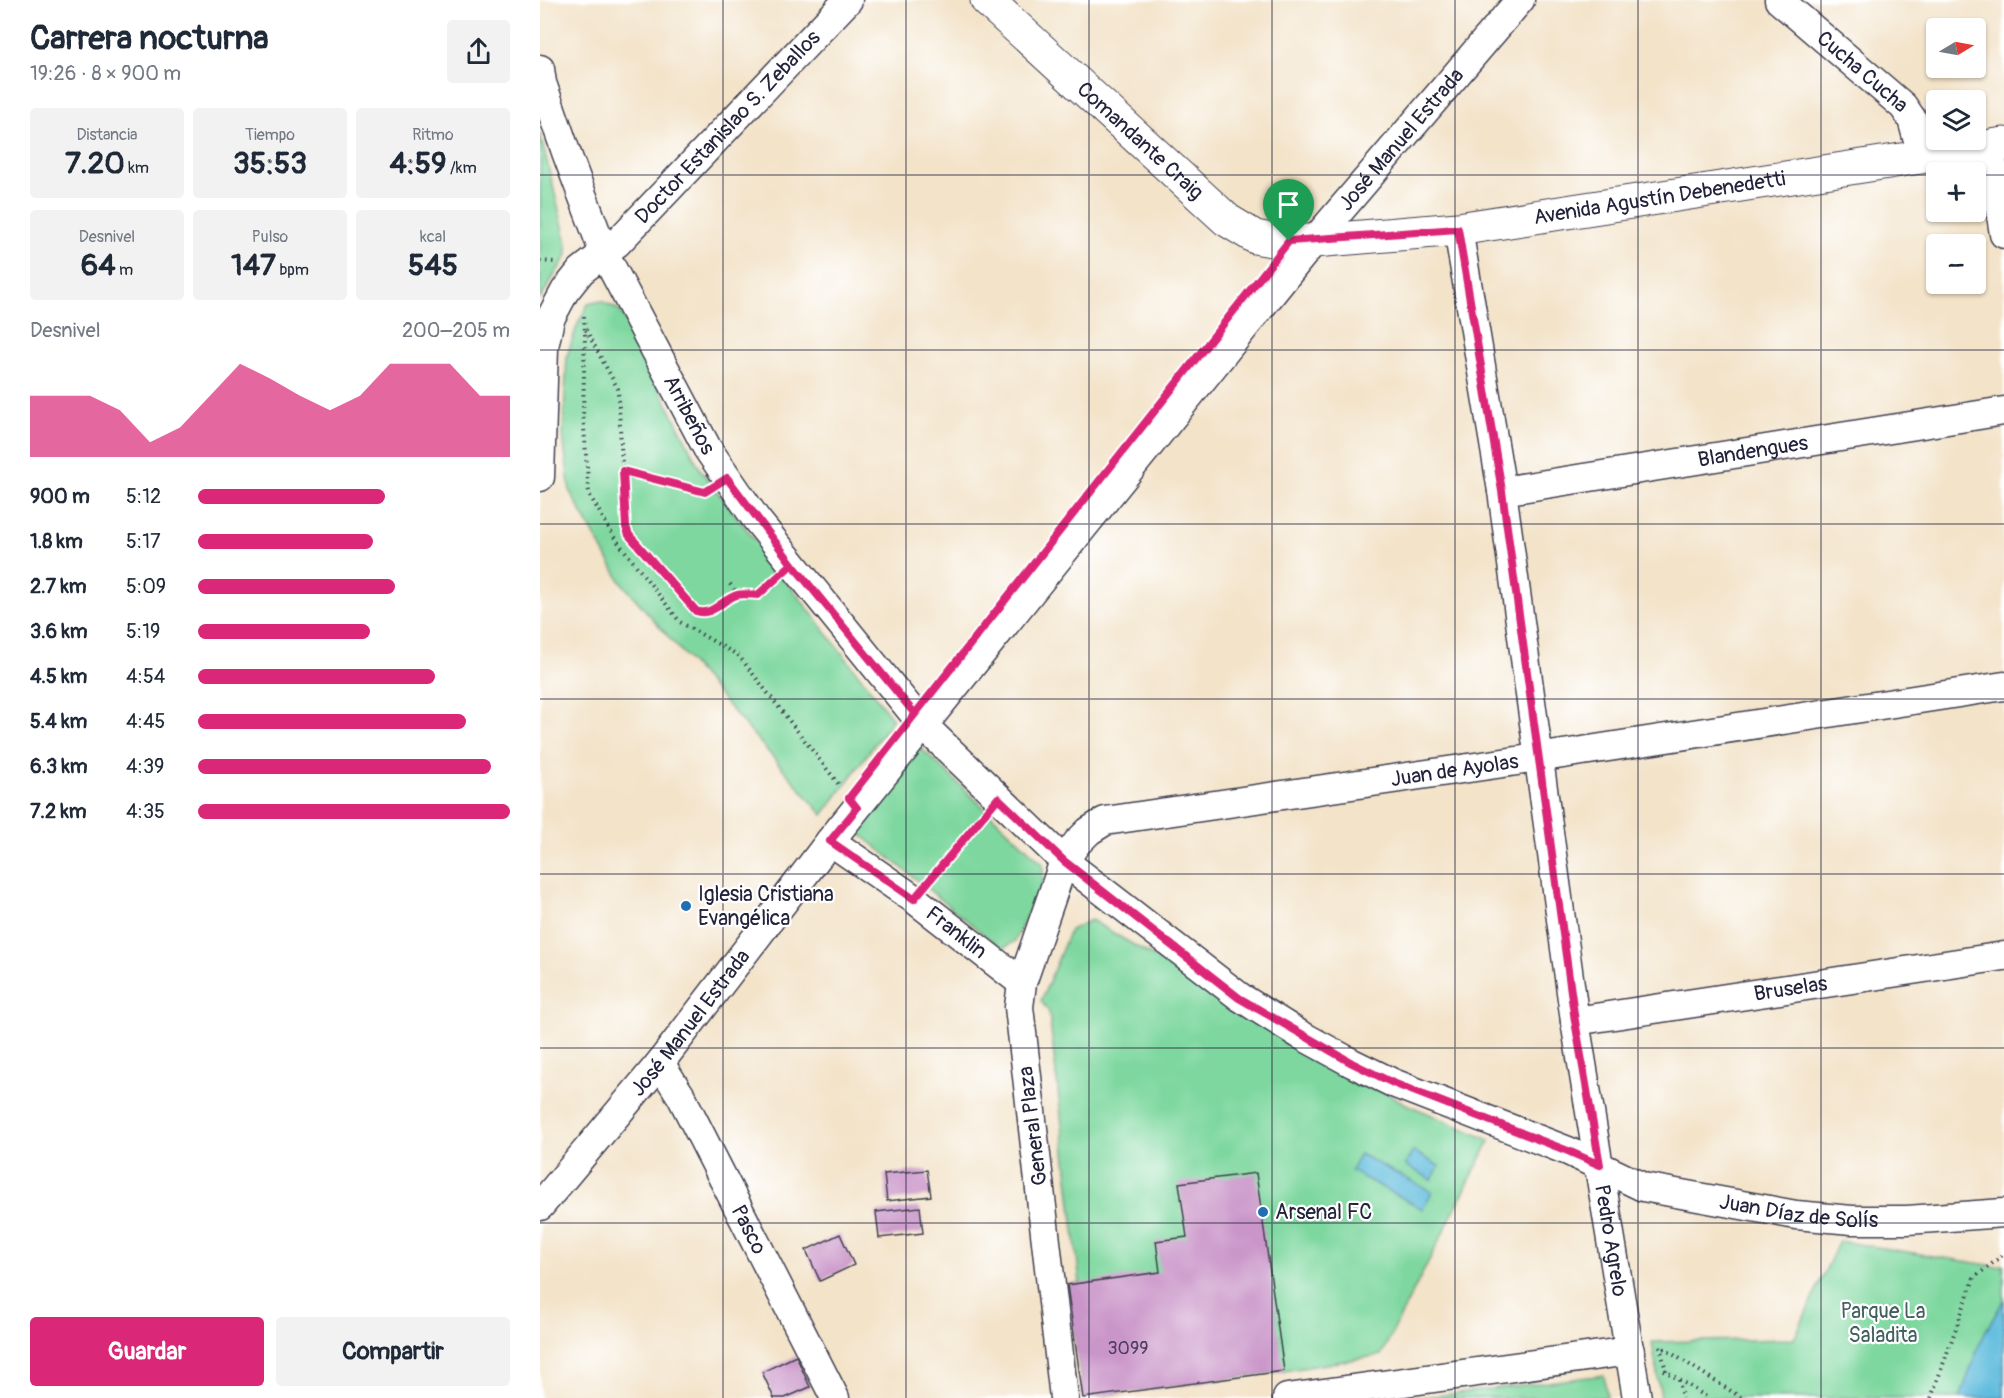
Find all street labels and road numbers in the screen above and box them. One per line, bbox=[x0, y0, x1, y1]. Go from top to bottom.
street label: Doctor Estanislao S. Zeballos bbox=[629, 24, 826, 229]
street label: Cucha Cucha bbox=[1811, 25, 1914, 118]
street label: José Manuel Estrada bbox=[1332, 62, 1469, 216]
street label: Comandante Craig bbox=[1071, 76, 1209, 205]
street label: Avenida Agustín Debenedetti bbox=[1532, 165, 1787, 231]
street label: Arribeños bbox=[657, 370, 721, 461]
street label: Blandengues bbox=[1696, 429, 1810, 473]
street label: Juan de Ayolas bbox=[1389, 747, 1521, 793]
street label: Franklin bbox=[920, 900, 993, 964]
street label: José Manuel Estrada bbox=[624, 944, 756, 1102]
street label: Bruselas bbox=[1752, 969, 1830, 1007]
street label: General Plaza bbox=[1012, 1065, 1054, 1187]
street label: Pedro Agrelo bbox=[1589, 1182, 1634, 1298]
street label: Juan Díaz de Solís bbox=[1717, 1188, 1879, 1234]
street label: Pasco bbox=[725, 1200, 773, 1259]

